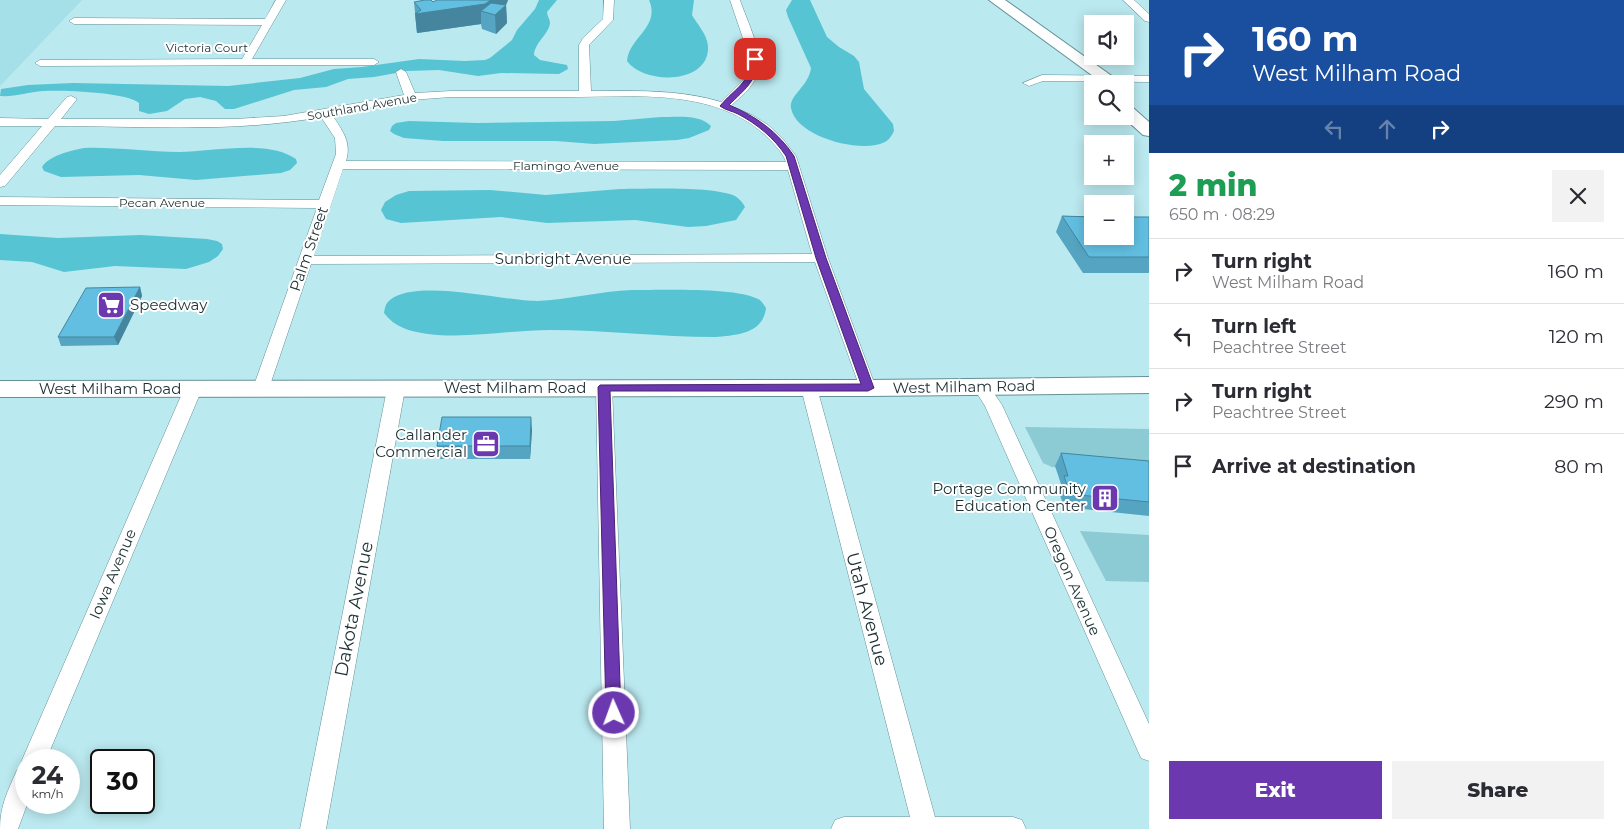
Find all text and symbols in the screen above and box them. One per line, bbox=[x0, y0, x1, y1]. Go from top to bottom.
map controls bbox=[1084, 15, 1134, 245]
button: sound bbox=[1084, 15, 1134, 65]
text: 160 m bbox=[1252, 17, 1358, 60]
icon: right bbox=[1169, 20, 1234, 85]
pin bbox=[734, 38, 776, 80]
street label: Victoria Court bbox=[166, 40, 248, 55]
icon: arrive bbox=[741, 45, 769, 73]
text: West Milham Road bbox=[1252, 60, 1461, 87]
button: search bbox=[1084, 75, 1134, 125]
street label: Southland Avenue bbox=[306, 89, 418, 124]
icon: left bbox=[1320, 115, 1348, 143]
icon: ahead bbox=[1373, 115, 1401, 143]
icon: right bbox=[1426, 115, 1454, 143]
button: + bbox=[1084, 135, 1134, 185]
street label: Flamingo Avenue bbox=[513, 158, 619, 173]
text: 2 min bbox=[1169, 167, 1257, 204]
button: close bbox=[1552, 170, 1604, 222]
street label: Pecan Avenue bbox=[119, 195, 205, 210]
button: − bbox=[1084, 195, 1134, 245]
street label: Palm Street bbox=[285, 204, 332, 294]
text: 650 m · 08:29 bbox=[1169, 205, 1275, 224]
street label: Sunbright Avenue bbox=[495, 249, 631, 268]
text: Turn right bbox=[1212, 250, 1312, 273]
icon: right bbox=[1169, 257, 1197, 285]
text: 160 m bbox=[1548, 260, 1604, 283]
text: West Milham Road bbox=[1212, 273, 1364, 292]
supermarket icon: Speedway bbox=[96, 290, 126, 320]
place label: Speedway bbox=[130, 295, 208, 314]
text: Turn left bbox=[1212, 315, 1297, 338]
icon: left bbox=[1169, 322, 1197, 350]
text: 120 m bbox=[1549, 325, 1604, 348]
text: Peachtree Street bbox=[1212, 338, 1346, 357]
street label: West Milham Road bbox=[892, 376, 1035, 397]
street label: West Milham Road bbox=[444, 378, 586, 397]
street label: West Milham Road bbox=[39, 379, 181, 398]
text: Turn right bbox=[1212, 380, 1312, 403]
icon: right bbox=[1169, 387, 1197, 415]
text: 290 m bbox=[1544, 390, 1604, 413]
text: Peachtree Street bbox=[1212, 403, 1346, 422]
place label: Callander Commercial bbox=[375, 425, 467, 461]
office icon: Callander Commercial bbox=[471, 429, 501, 459]
icon: arrive bbox=[1169, 452, 1197, 480]
text: Arrive at destination bbox=[1212, 455, 1416, 478]
text: 80 m bbox=[1554, 455, 1604, 478]
place label: Portage Community Education Center bbox=[933, 479, 1087, 515]
building icon: Portage Community Education Center bbox=[1090, 483, 1120, 513]
street label: Oregon Avenue bbox=[1040, 523, 1105, 638]
street label: Iowa Avenue bbox=[85, 526, 140, 622]
street label: Dakota Avenue bbox=[330, 539, 378, 679]
street label: Utah Avenue bbox=[841, 550, 893, 668]
position arrow bbox=[587, 686, 639, 738]
speed limit sign: 30 bbox=[90, 749, 155, 814]
text: 24 bbox=[32, 760, 63, 790]
button: Exit bbox=[1169, 761, 1382, 819]
button: Share bbox=[1392, 761, 1604, 819]
text: km/h bbox=[31, 786, 64, 801]

